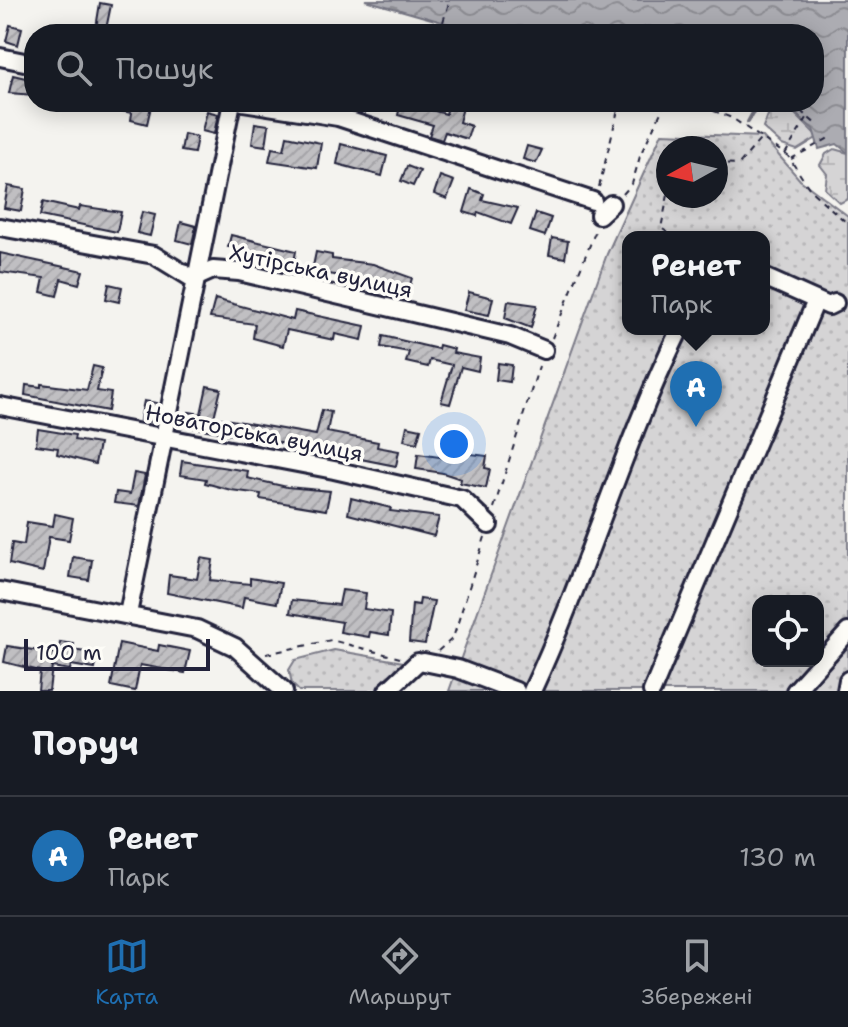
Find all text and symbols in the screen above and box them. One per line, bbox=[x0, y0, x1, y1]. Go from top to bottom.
search box bbox=[24, 24, 824, 112]
icon: search bbox=[52, 46, 96, 90]
text: Пошук bbox=[116, 48, 213, 89]
north arrow bbox=[656, 136, 728, 208]
popup bbox=[622, 231, 770, 335]
street label: Хутірська вулиця bbox=[227, 237, 415, 305]
text: Ренет bbox=[651, 245, 741, 286]
text: Парк bbox=[651, 286, 713, 321]
pin: A bbox=[670, 361, 722, 427]
street label: Новаторська вулиця bbox=[143, 398, 365, 468]
your location bbox=[434, 424, 474, 464]
map controls bbox=[752, 595, 824, 667]
button: locate bbox=[752, 595, 824, 667]
scale bar bbox=[24, 635, 210, 671]
text: 100 m bbox=[36, 638, 102, 667]
text: Поруч bbox=[32, 720, 139, 766]
text: Ренет bbox=[108, 818, 198, 859]
text: A bbox=[48, 839, 68, 874]
text: 130 m bbox=[739, 839, 816, 874]
text: Парк bbox=[108, 859, 170, 894]
tab: Карта bbox=[95, 934, 158, 1011]
tab: Маршрут bbox=[348, 934, 451, 1011]
tab: Збережені bbox=[641, 934, 753, 1011]

